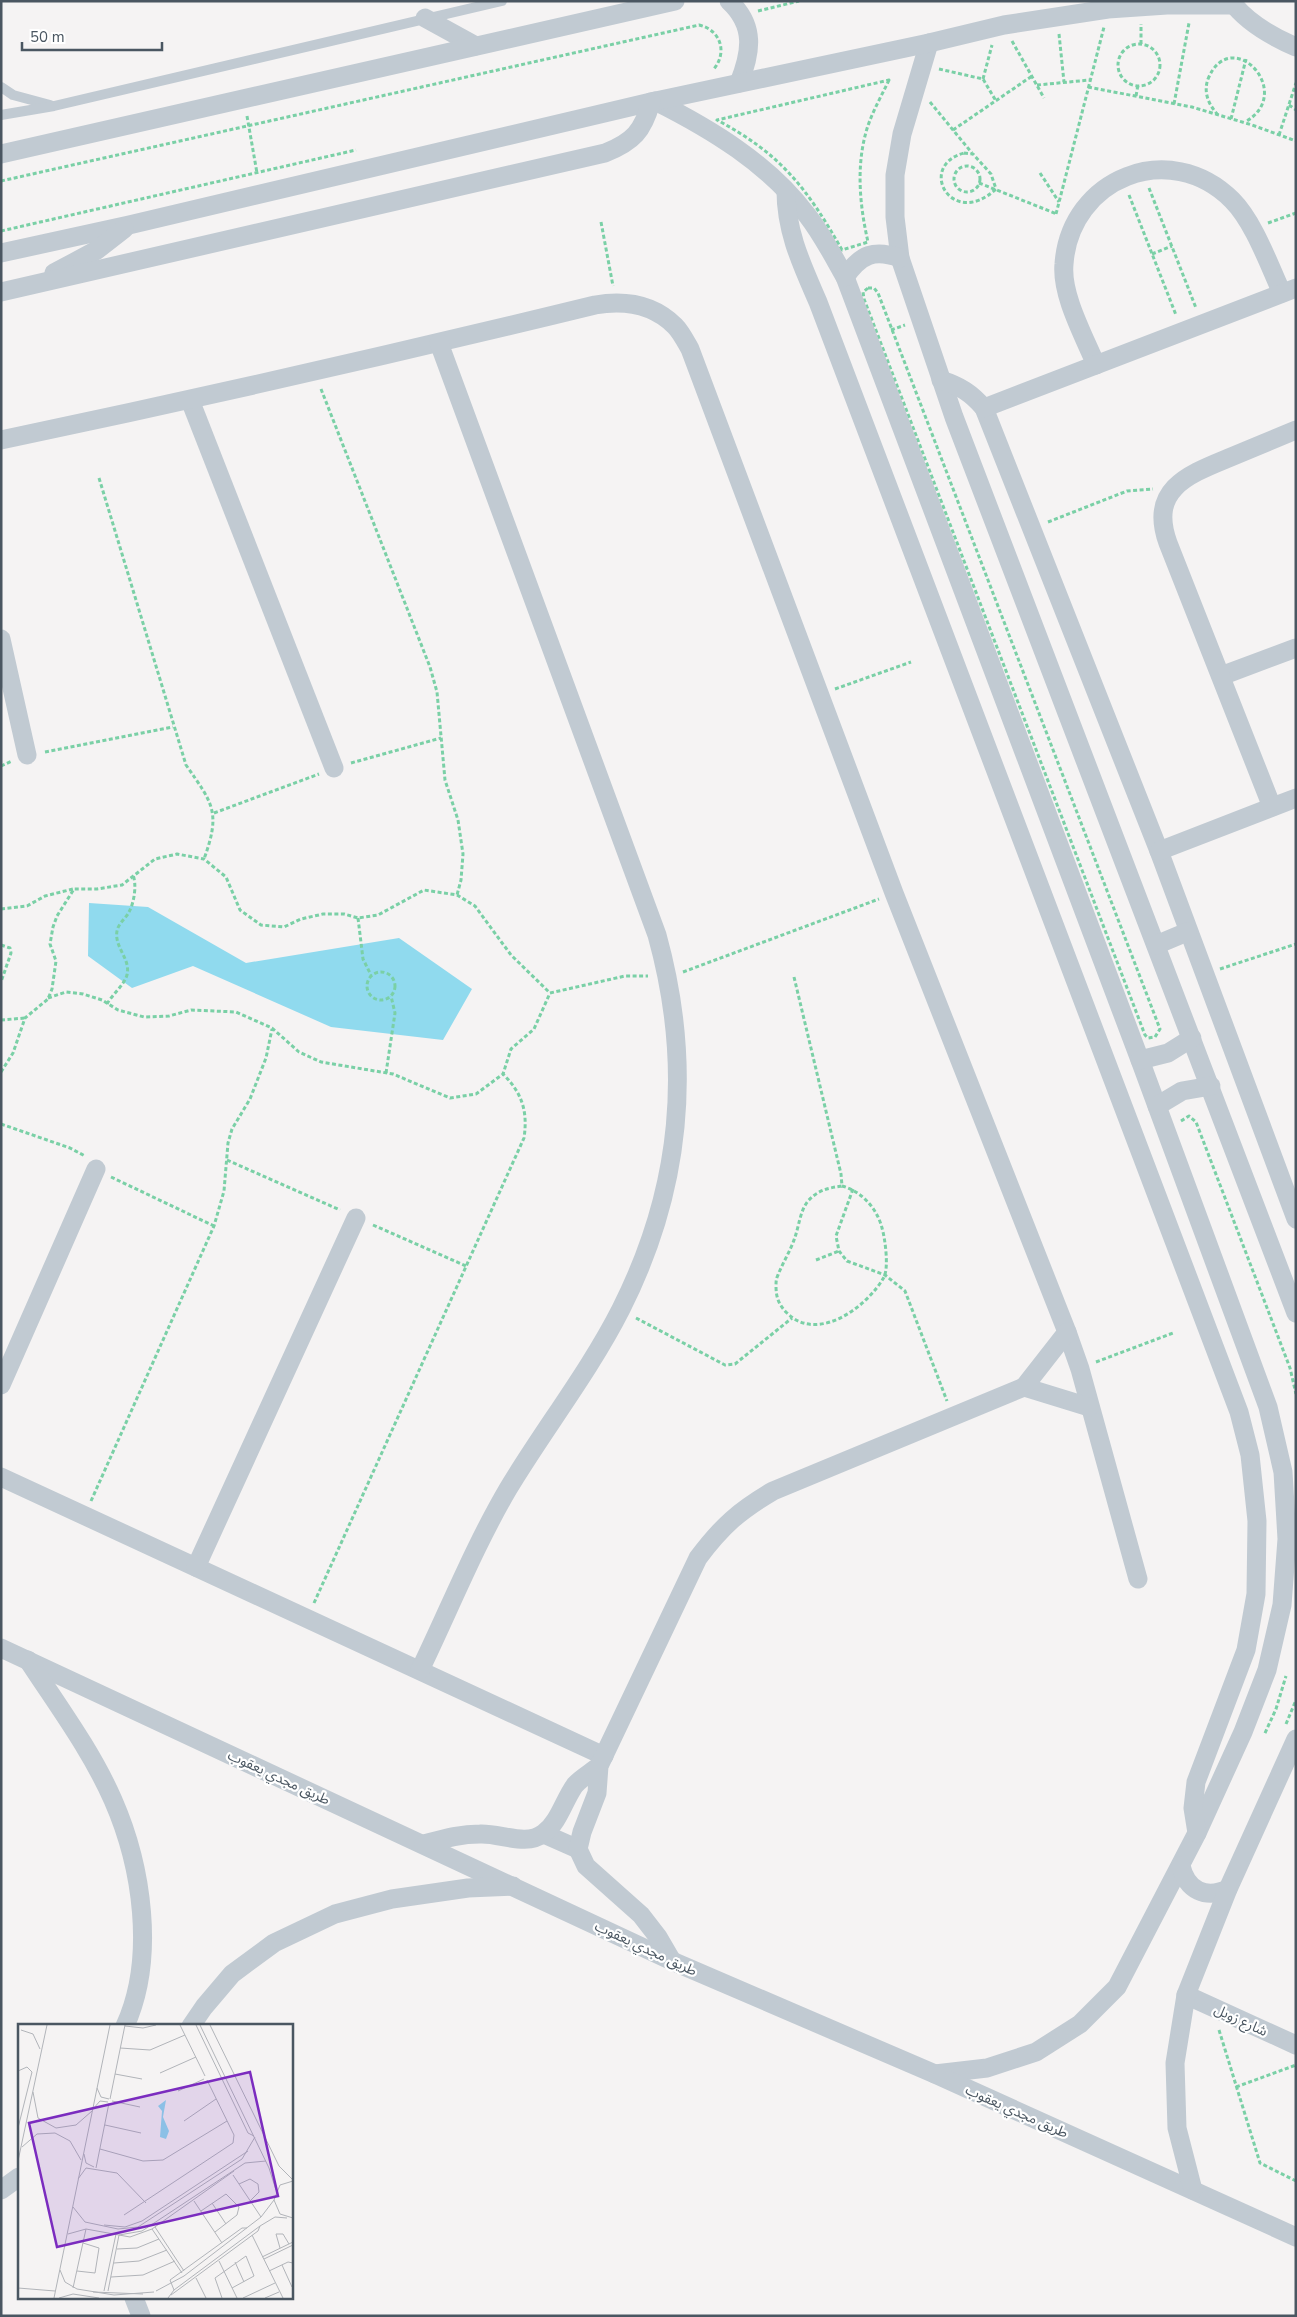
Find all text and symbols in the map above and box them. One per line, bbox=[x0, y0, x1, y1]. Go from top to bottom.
scale bar bbox=[22, 20, 162, 52]
text: 50 m bbox=[30, 27, 65, 47]
street label: طريق مجدي يعقوب bbox=[224, 1745, 333, 1811]
street label: طريق مجدي يعقوب bbox=[591, 1916, 700, 1982]
street label: شارع زويل bbox=[1211, 2000, 1271, 2042]
inset map bbox=[18, 2024, 292, 2300]
street label: طريق مجدي يعقوب bbox=[962, 2080, 1071, 2144]

